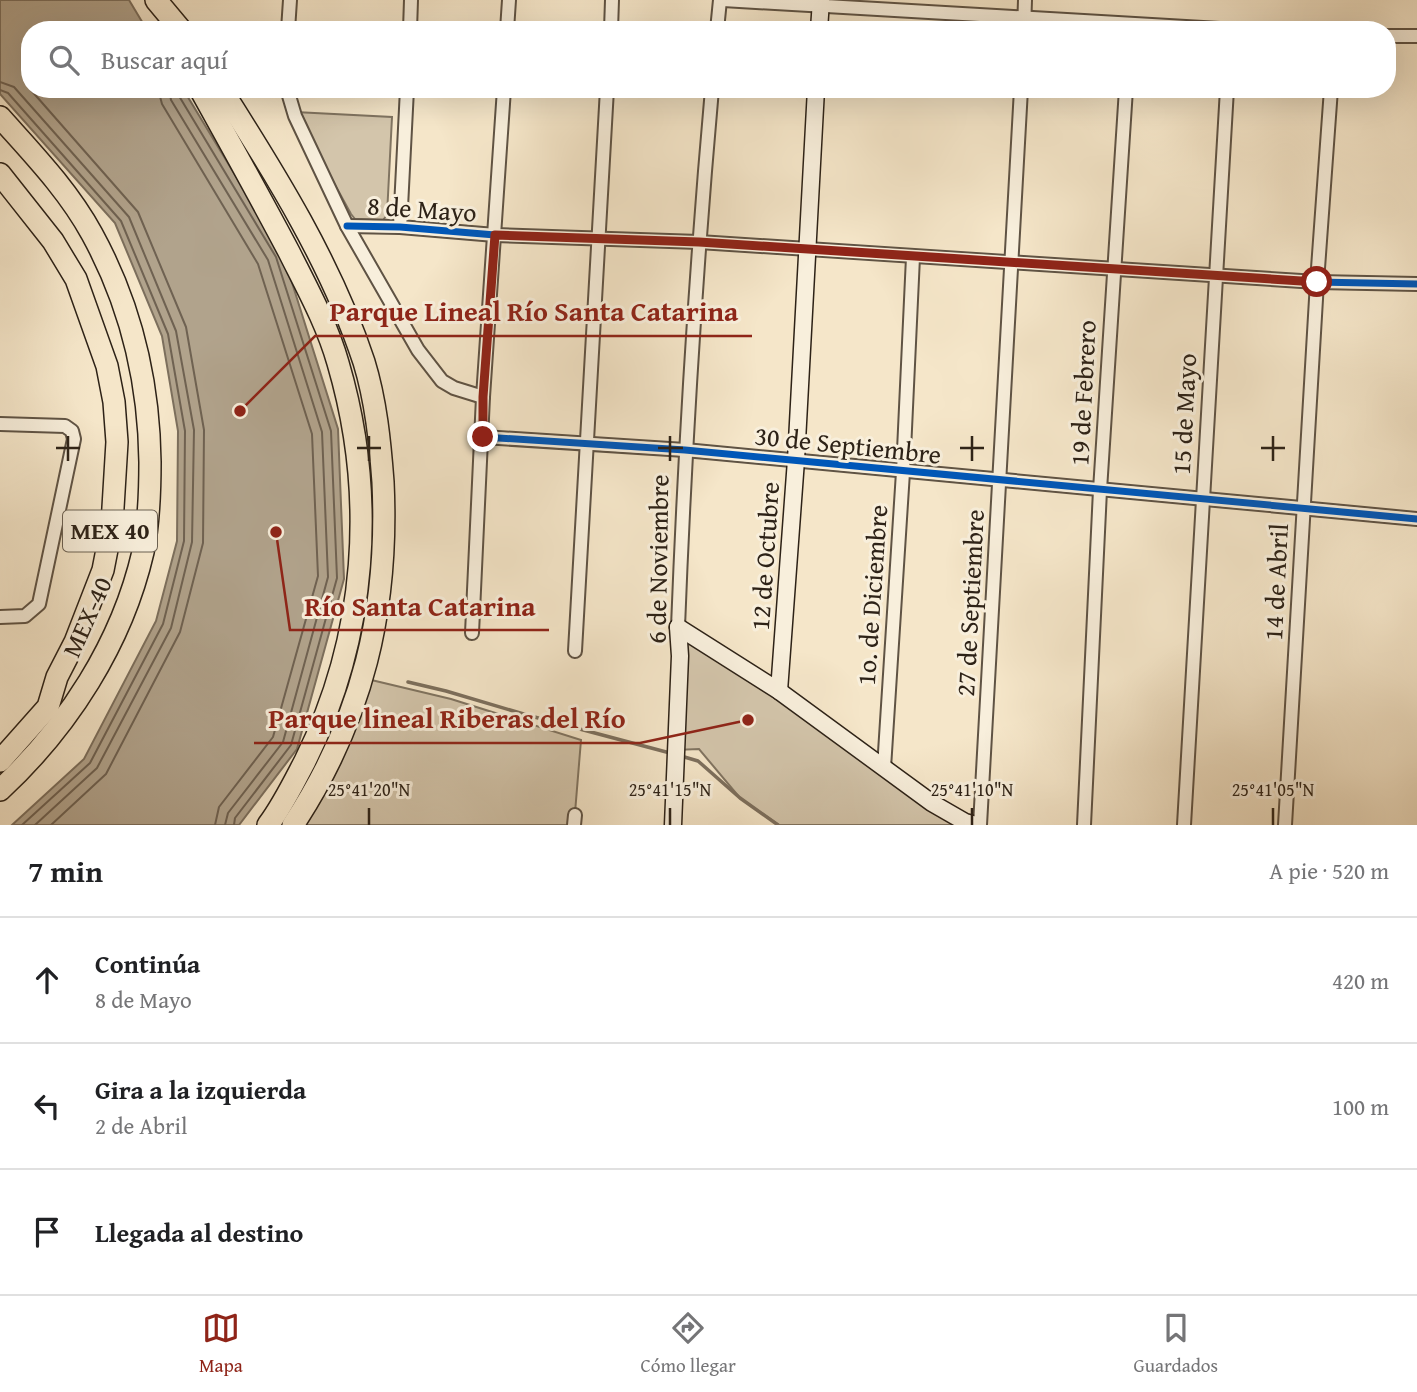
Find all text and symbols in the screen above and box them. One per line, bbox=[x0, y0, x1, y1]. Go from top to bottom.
search box bbox=[21, 21, 1396, 98]
text: Buscar aquí bbox=[101, 40, 228, 79]
icon: search bbox=[45, 41, 83, 79]
street label: 8 de Mayo bbox=[366, 185, 478, 232]
route start bbox=[1301, 266, 1332, 297]
callout: Parque Lineal Río Santa Catarina bbox=[315, 287, 752, 336]
text: Parque Lineal Río Santa Catarina bbox=[330, 290, 739, 331]
street label: 19 de Febrero bbox=[1059, 319, 1106, 467]
street label: 15 de Mayo bbox=[1161, 352, 1206, 476]
street label: 30 de Septiembre bbox=[753, 415, 943, 474]
route end bbox=[467, 421, 498, 452]
street label: 6 de Noviembre bbox=[637, 474, 678, 644]
street label: 12 de Octubre bbox=[740, 480, 789, 632]
street label: 1o. de Diciembre bbox=[846, 503, 897, 687]
street label: 27 de Septiembre bbox=[945, 508, 994, 698]
road number: MEX 40 bbox=[63, 510, 157, 552]
street label: 14 de Abril bbox=[1253, 522, 1298, 641]
street label: MEX-40 bbox=[52, 570, 122, 663]
callout: Río Santa Catarina bbox=[290, 581, 549, 630]
text: Río Santa Catarina bbox=[304, 585, 536, 626]
callout: Parque lineal Riberas del Río bbox=[254, 694, 640, 743]
text: Parque lineal Riberas del Río bbox=[268, 697, 626, 738]
text: 25°41'20"N bbox=[328, 776, 411, 803]
text: 25°41'15"N bbox=[629, 776, 712, 803]
text: 25°41'10"N bbox=[931, 776, 1014, 803]
text: 25°41'05"N bbox=[1232, 776, 1315, 803]
text: 7 min bbox=[28, 849, 103, 893]
text: A pie · 520 m bbox=[1269, 854, 1389, 887]
text: Continúa bbox=[95, 944, 200, 983]
icon: ahead bbox=[28, 961, 66, 999]
text: 420 m bbox=[1332, 964, 1389, 997]
text: 8 de Mayo bbox=[95, 983, 192, 1016]
text: Gira a la izquierda bbox=[95, 1070, 306, 1109]
icon: left bbox=[28, 1087, 66, 1125]
text: 100 m bbox=[1332, 1090, 1389, 1123]
text: 2 de Abril bbox=[95, 1109, 188, 1142]
icon: arrive bbox=[28, 1213, 66, 1251]
text: Llegada al destino bbox=[95, 1213, 303, 1252]
tab: Mapa bbox=[199, 1309, 243, 1379]
tab: Cómo llegar bbox=[640, 1309, 736, 1379]
tab: Guardados bbox=[1133, 1309, 1218, 1379]

